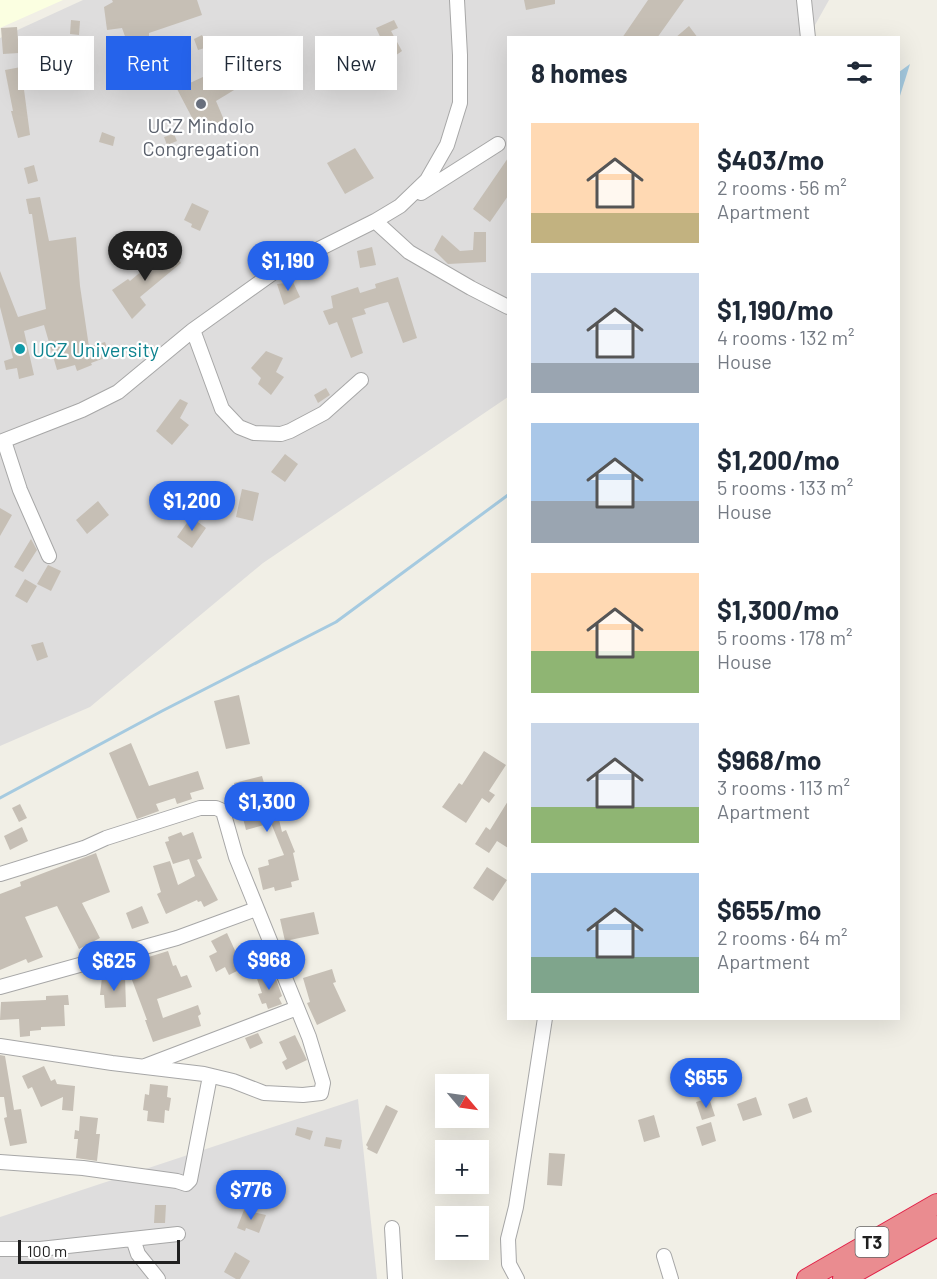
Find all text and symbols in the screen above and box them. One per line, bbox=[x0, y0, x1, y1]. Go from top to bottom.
chip: Buy bbox=[18, 36, 94, 90]
chip: Rent bbox=[106, 36, 191, 90]
chip: Filters bbox=[203, 36, 303, 90]
chip: New bbox=[315, 36, 397, 90]
icon: filters bbox=[843, 56, 876, 89]
text: 8 homes bbox=[531, 57, 628, 88]
marker: UCZ Mindolo Congregation bbox=[194, 97, 208, 111]
place label: UCZ Mindolo Congregation bbox=[142, 113, 260, 160]
text: $403/mo bbox=[717, 144, 824, 175]
icon: home bbox=[579, 147, 651, 219]
text: 2 rooms · 56 m² bbox=[717, 175, 847, 199]
text: Apartment bbox=[717, 199, 810, 223]
pin: $403 bbox=[109, 231, 181, 282]
text: $403 bbox=[122, 238, 168, 262]
pin: $1,190 bbox=[239, 241, 337, 292]
text: $1,190 bbox=[262, 248, 314, 272]
text: $1,190/mo bbox=[717, 294, 833, 325]
icon: home bbox=[579, 297, 651, 369]
text: 4 rooms · 132 m² bbox=[717, 325, 854, 349]
place label: UCZ University bbox=[32, 337, 159, 361]
marker: UCZ University bbox=[13, 342, 27, 356]
text: House bbox=[717, 349, 772, 373]
text: $1,200/mo bbox=[717, 444, 840, 475]
icon: home bbox=[579, 447, 651, 519]
text: 5 rooms · 133 m² bbox=[717, 475, 853, 499]
pin: $1,200 bbox=[143, 481, 241, 532]
text: $1,200 bbox=[163, 488, 221, 512]
text: House bbox=[717, 499, 772, 523]
text: $1,300/mo bbox=[717, 594, 839, 625]
icon: home bbox=[579, 597, 651, 669]
text: 5 rooms · 178 m² bbox=[717, 625, 853, 649]
text: House bbox=[717, 649, 772, 673]
text: $968/mo bbox=[717, 744, 821, 775]
icon: home bbox=[579, 747, 651, 819]
text: 3 rooms · 113 m² bbox=[717, 775, 850, 799]
pin: $1,300 bbox=[218, 782, 316, 833]
text: $1,300 bbox=[238, 789, 296, 813]
text: Apartment bbox=[717, 799, 810, 823]
text: $655/mo bbox=[717, 894, 822, 925]
icon: home bbox=[579, 897, 651, 969]
text: 2 rooms · 64 m² bbox=[717, 925, 847, 949]
pin: $968 bbox=[233, 940, 305, 991]
pin: $625 bbox=[78, 941, 150, 992]
text: $968 bbox=[247, 947, 291, 971]
text: $625 bbox=[92, 948, 136, 972]
text: Apartment bbox=[717, 949, 810, 973]
pin: $655 bbox=[670, 1058, 742, 1109]
text: $655 bbox=[684, 1065, 728, 1089]
north arrow bbox=[435, 1074, 489, 1128]
map controls bbox=[435, 1074, 489, 1260]
button: + bbox=[435, 1140, 489, 1194]
pin: $776 bbox=[215, 1170, 287, 1221]
text: $776 bbox=[230, 1177, 272, 1201]
button: − bbox=[435, 1206, 489, 1260]
road number: T3 bbox=[856, 1227, 888, 1257]
scale bar bbox=[18, 1237, 180, 1264]
text: 100 m bbox=[27, 1241, 67, 1260]

